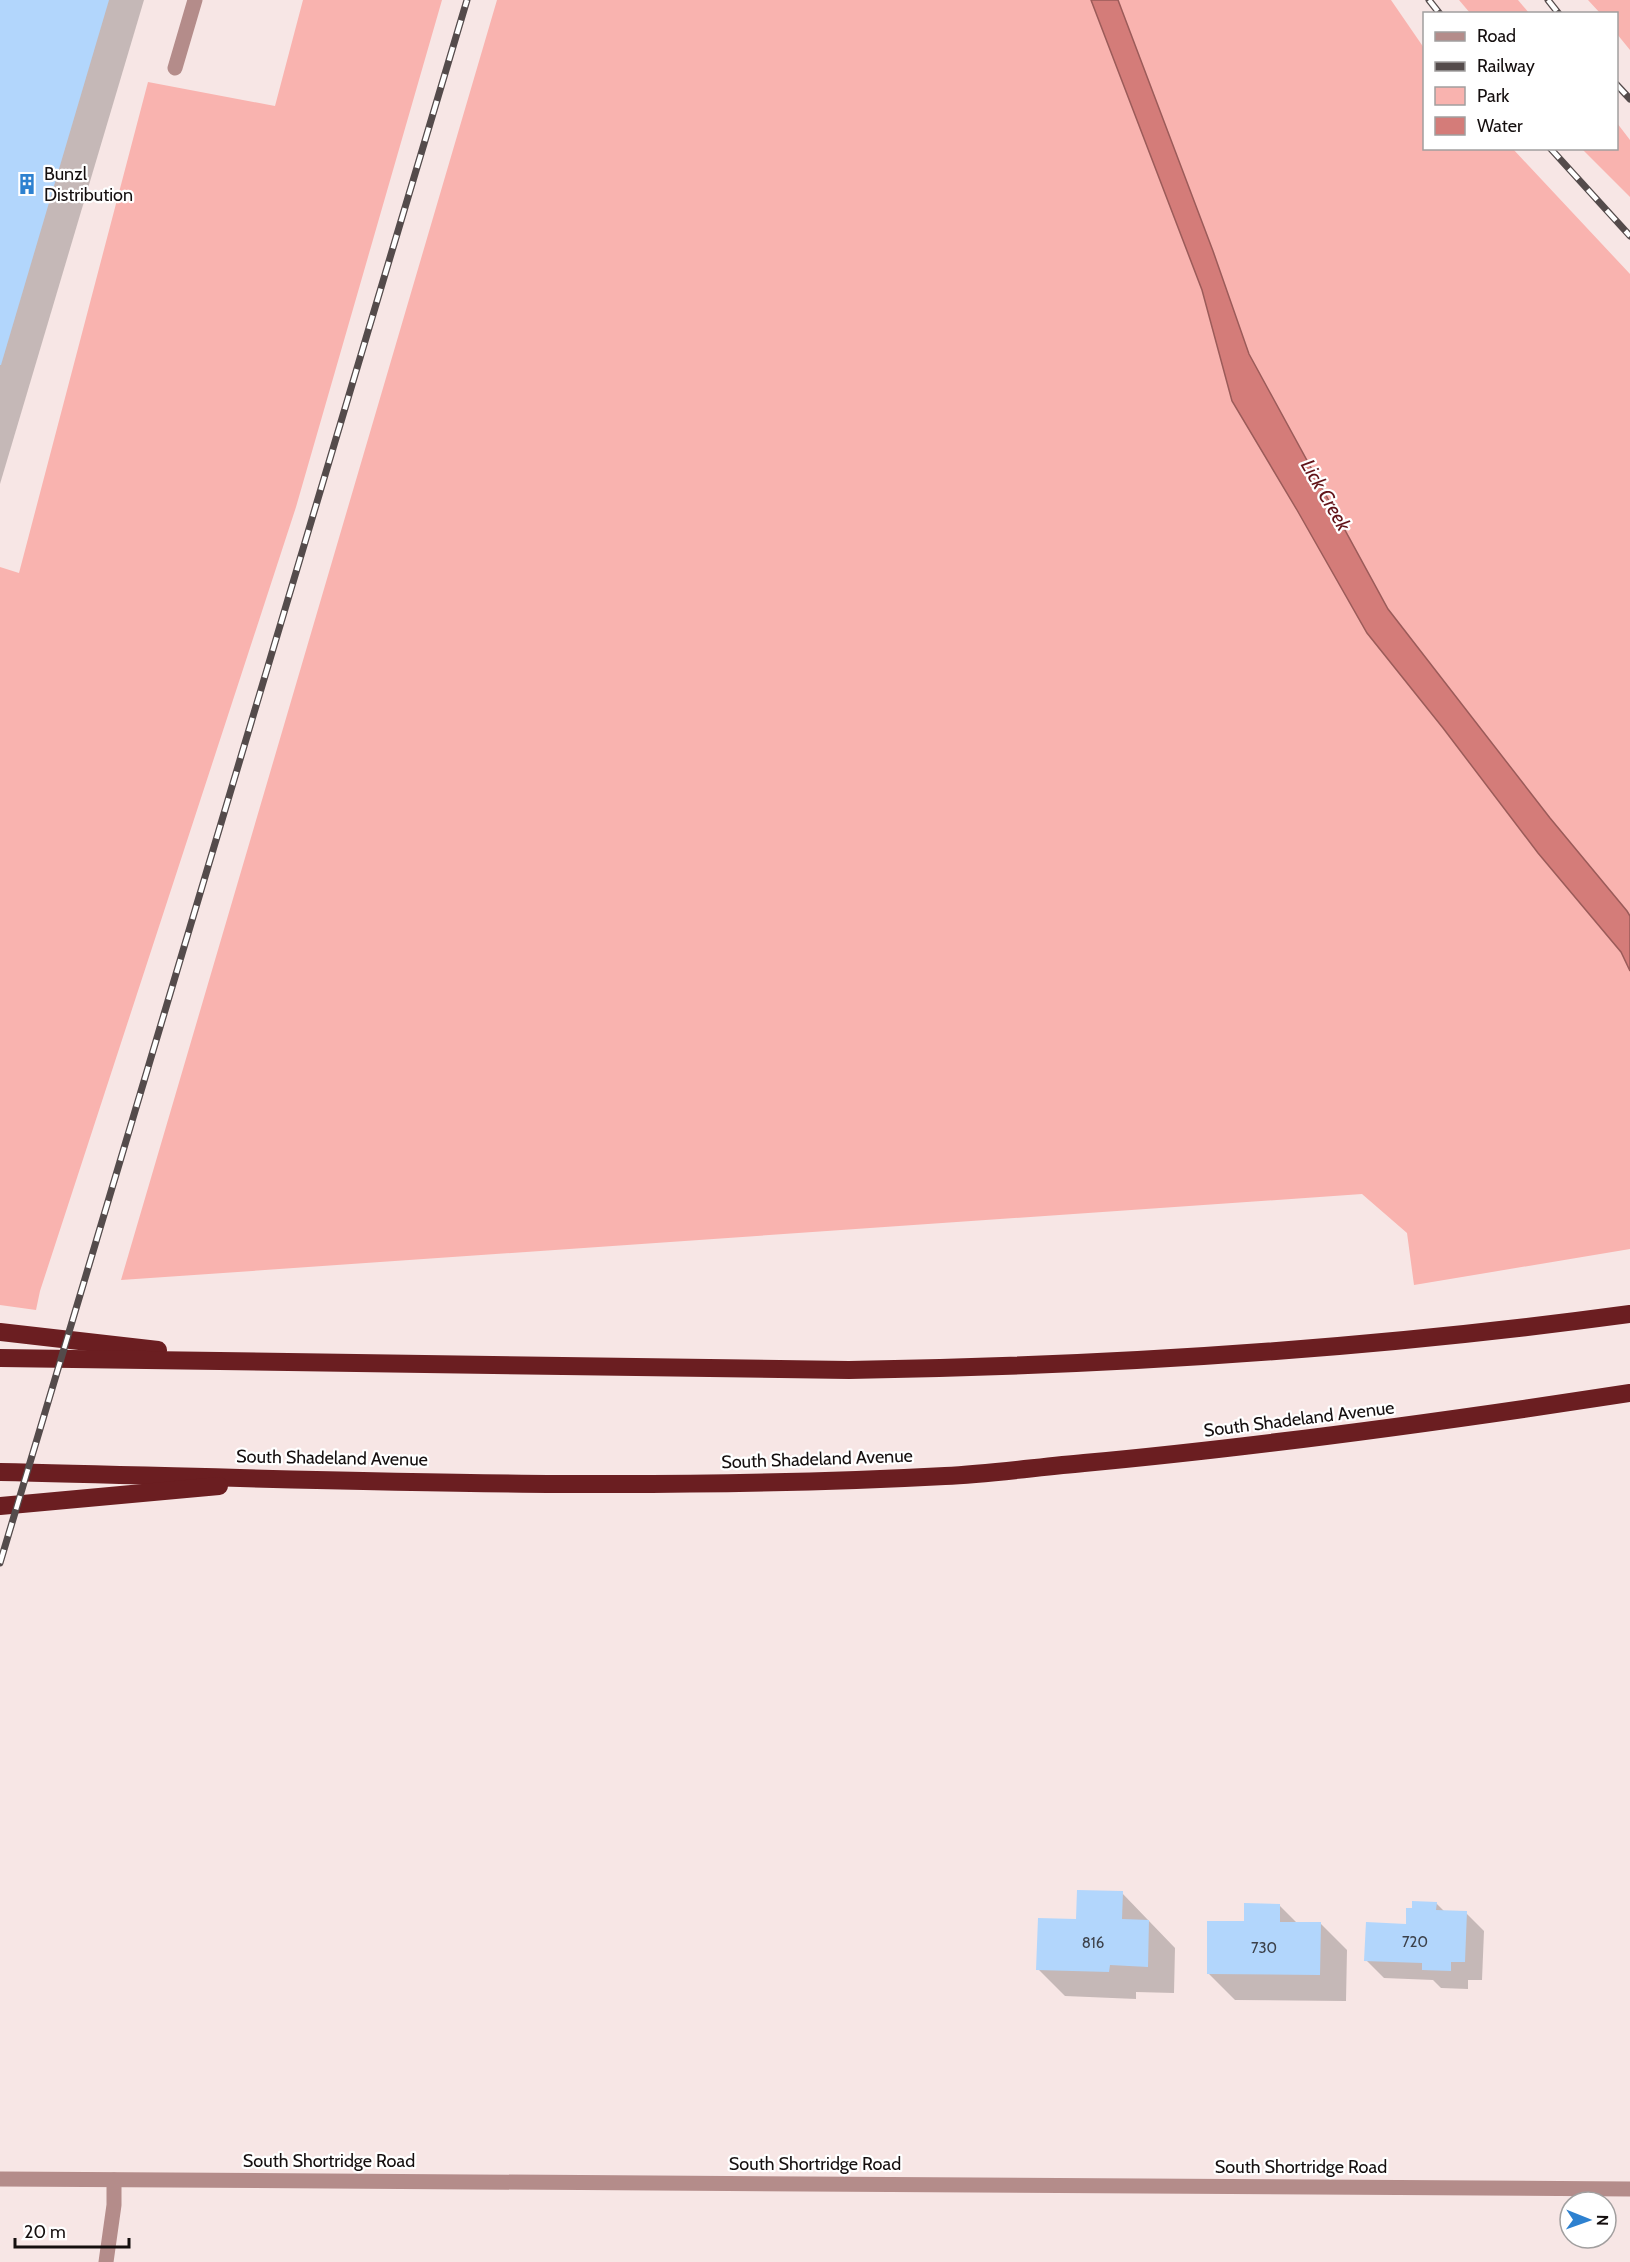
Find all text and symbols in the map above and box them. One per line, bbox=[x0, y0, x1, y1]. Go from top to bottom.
legend bbox=[1423, 12, 1618, 150]
text: Road bbox=[1477, 25, 1516, 47]
text: Railway bbox=[1477, 55, 1535, 77]
text: Park bbox=[1477, 85, 1510, 107]
text: Water bbox=[1477, 115, 1523, 137]
place label: Bunzl Distribution bbox=[44, 163, 133, 206]
building icon: Bunzl Distribution bbox=[15, 172, 39, 196]
water label: Lick Creek bbox=[1296, 455, 1357, 536]
street label: South Shadeland Avenue bbox=[1202, 1396, 1396, 1442]
street label: South Shadeland Avenue bbox=[236, 1445, 428, 1471]
street label: South Shadeland Avenue bbox=[721, 1445, 913, 1473]
house number: 720 bbox=[1402, 1933, 1428, 1951]
house number: 816 bbox=[1082, 1934, 1104, 1952]
house number: 730 bbox=[1251, 1939, 1277, 1957]
street label: South Shortridge Road bbox=[243, 2150, 415, 2172]
street label: South Shortridge Road bbox=[729, 2153, 901, 2175]
street label: South Shortridge Road bbox=[1215, 2156, 1387, 2178]
north arrow bbox=[1558, 2190, 1618, 2250]
scale bar bbox=[15, 2211, 129, 2249]
text: N bbox=[1593, 2214, 1612, 2226]
text: 20 m bbox=[24, 2221, 66, 2243]

